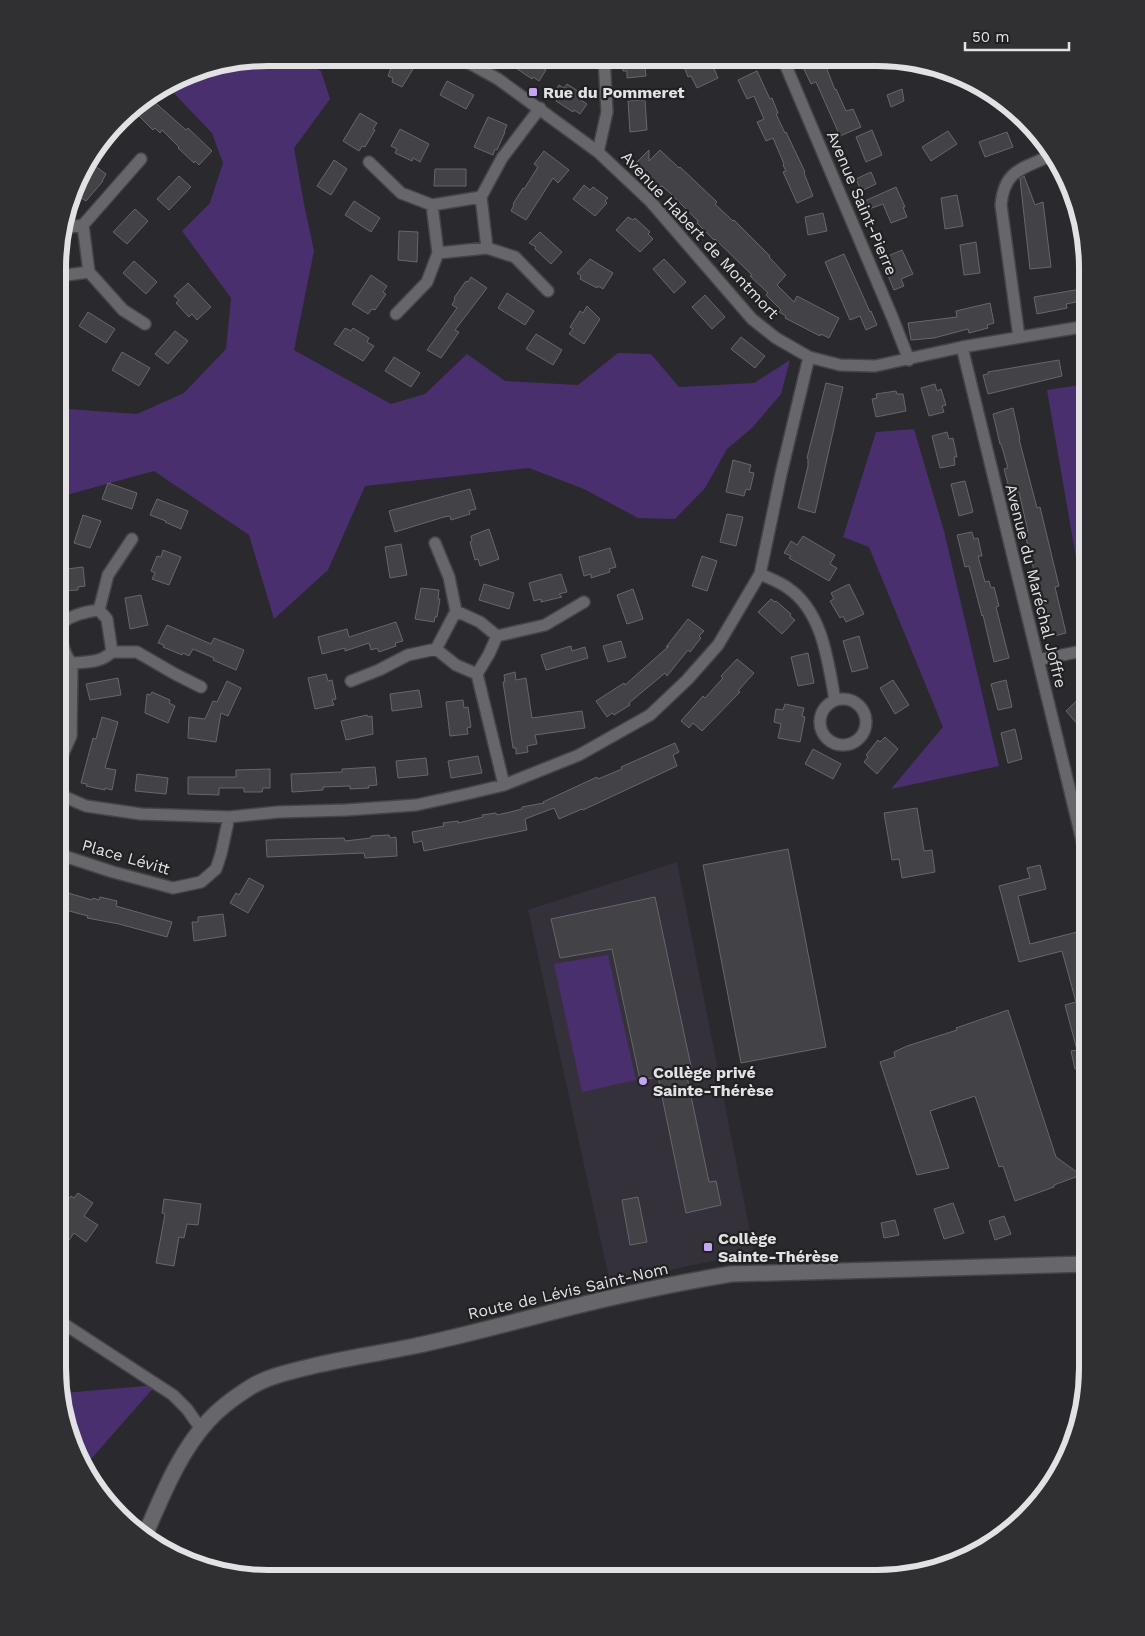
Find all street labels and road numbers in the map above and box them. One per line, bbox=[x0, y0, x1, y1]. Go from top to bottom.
street label: Avenue Saint-Pierre bbox=[823, 128, 901, 278]
street label: Avenue Habert de Montmort bbox=[617, 147, 783, 323]
street label: Avenue du Maréchal Joffre bbox=[1001, 482, 1071, 690]
street label: Place Lévitt bbox=[80, 835, 172, 879]
street label: Route de Lévis Saint-Nom bbox=[466, 1259, 670, 1323]

